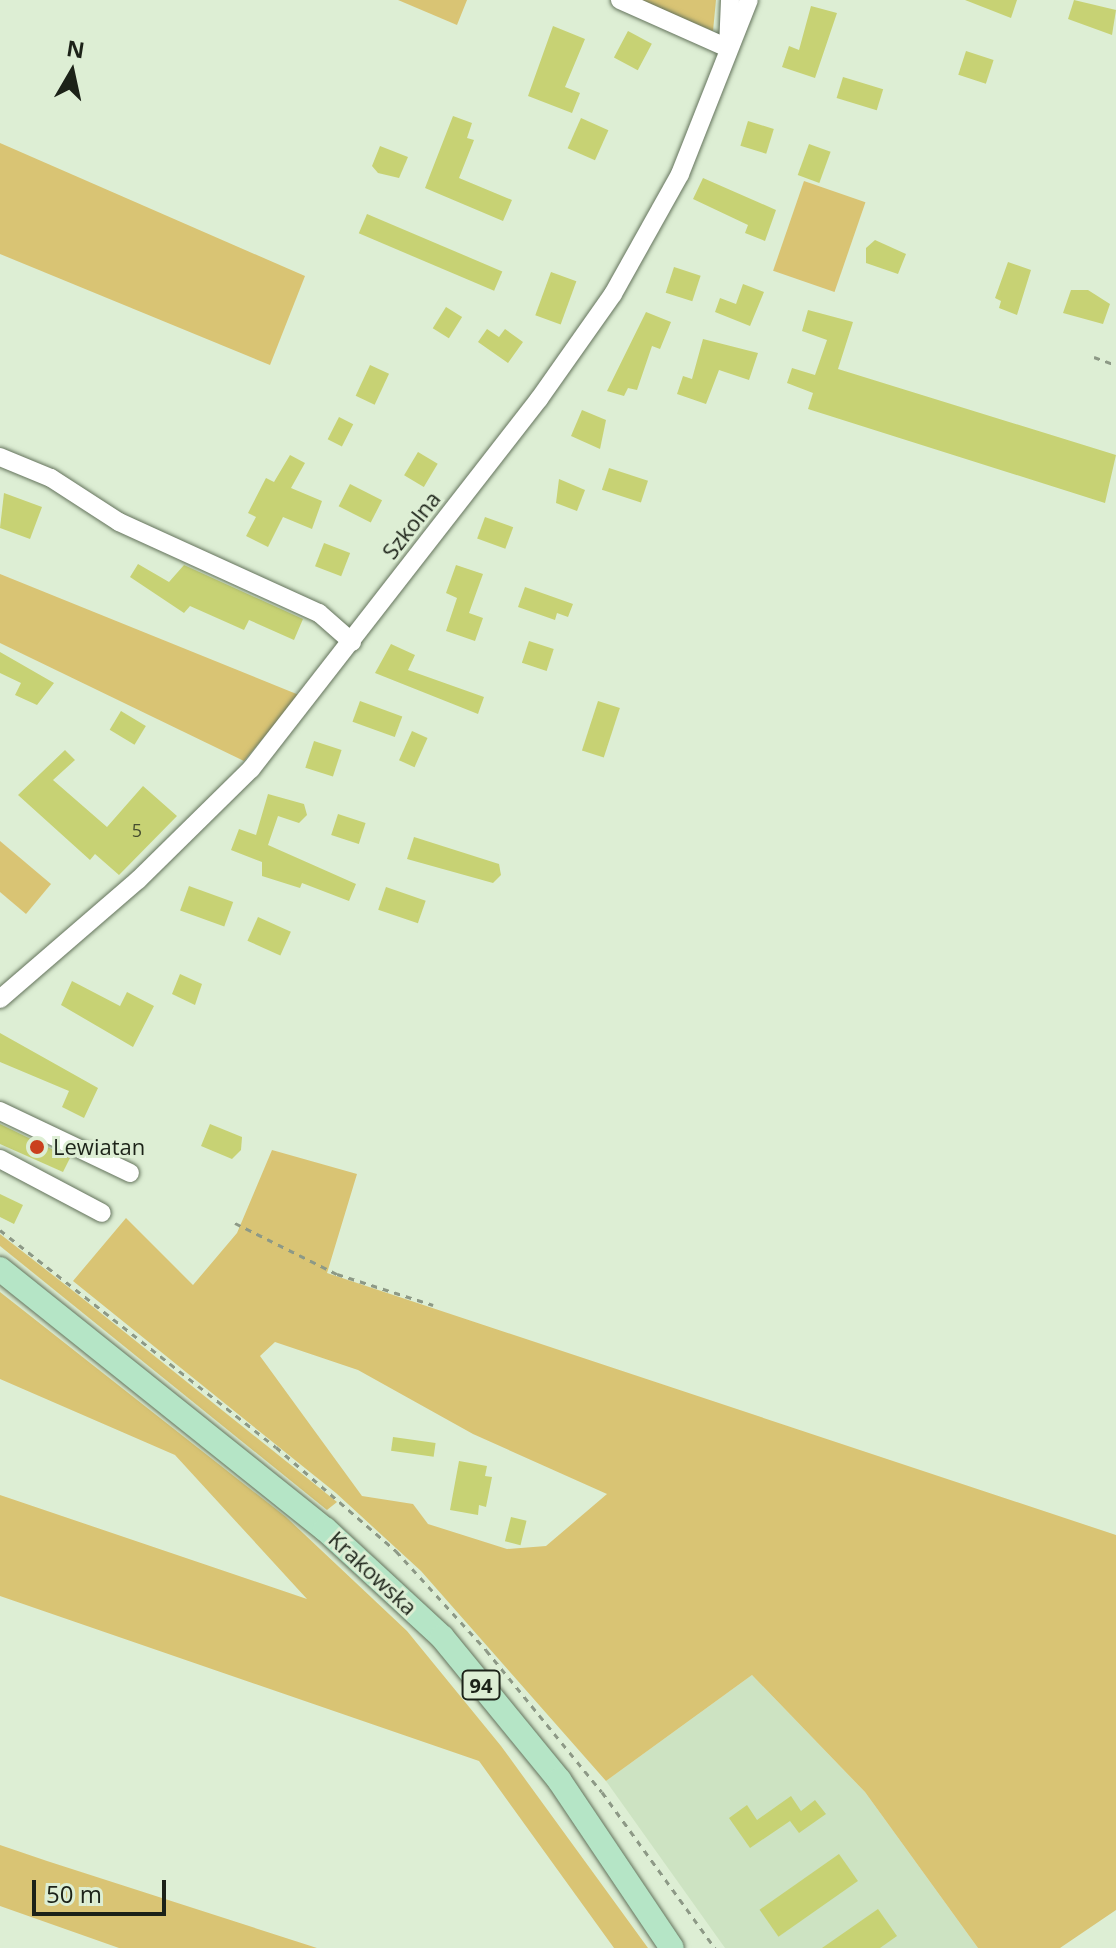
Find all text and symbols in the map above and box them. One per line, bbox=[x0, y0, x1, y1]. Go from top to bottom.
north arrow bbox=[32, 32, 112, 112]
text: N bbox=[65, 32, 87, 65]
street label: Szkolna bbox=[376, 486, 446, 564]
house number: 5 bbox=[132, 819, 142, 841]
place label: Lewiatan bbox=[53, 1134, 145, 1160]
marker: Lewiatan bbox=[28, 1138, 46, 1156]
street label: Krakowska bbox=[323, 1526, 423, 1620]
road number: 94 bbox=[461, 1669, 501, 1701]
scale bar bbox=[36, 1864, 170, 1914]
text: 50 m bbox=[46, 1877, 102, 1910]

